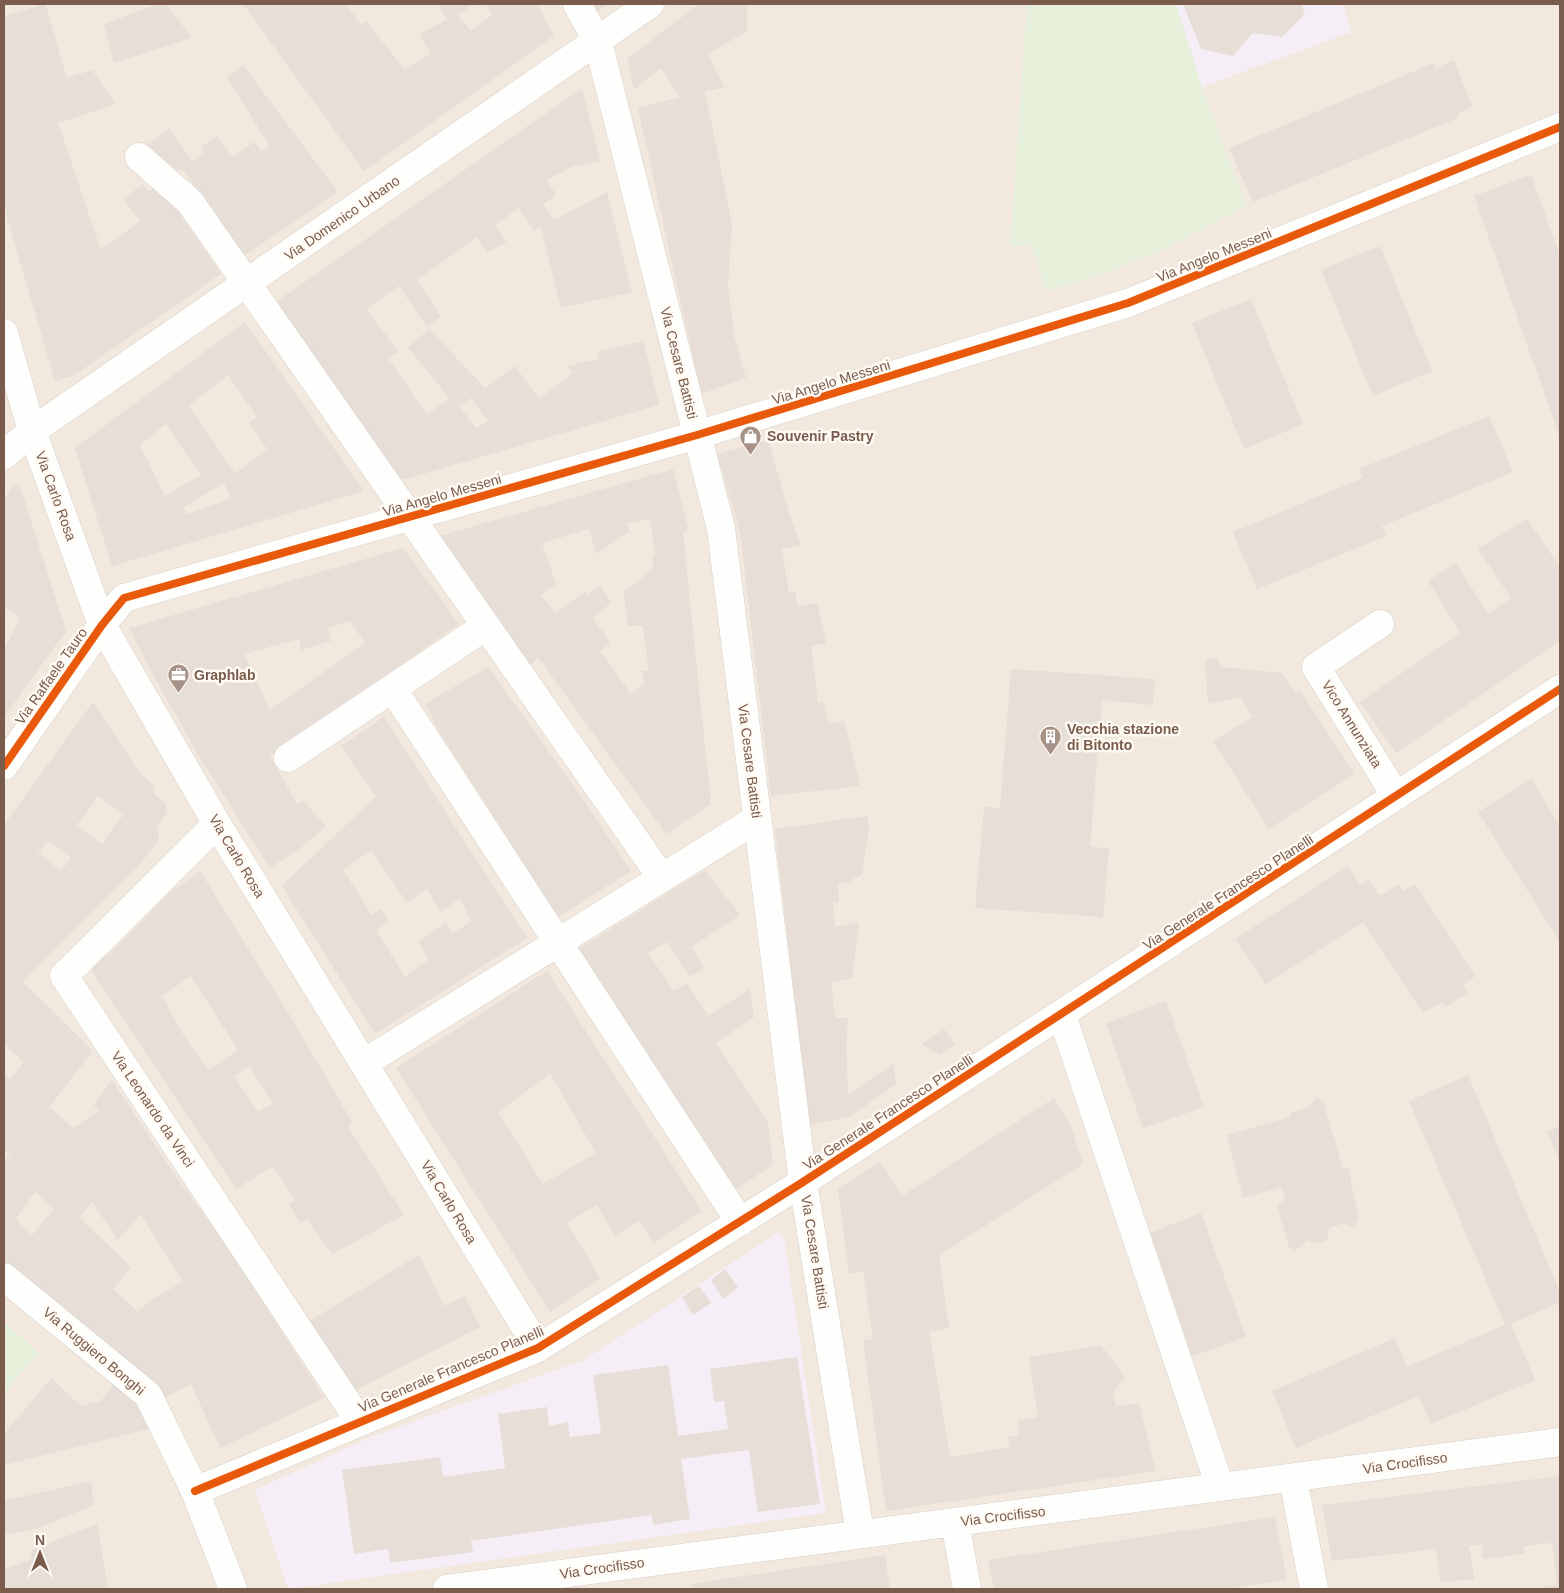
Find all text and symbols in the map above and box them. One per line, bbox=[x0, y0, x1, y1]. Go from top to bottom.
street label: Via Domenico Urbano bbox=[281, 172, 403, 264]
street label: Via Angelo Messeni bbox=[1154, 225, 1274, 285]
street label: Via Cesare Battisti bbox=[657, 305, 701, 421]
street label: Via Angelo Messeni bbox=[770, 356, 892, 408]
shop icon: Souvenir Pastry bbox=[739, 424, 763, 455]
place label: Souvenir Pastry bbox=[767, 428, 874, 444]
street label: Via Carlo Rosa bbox=[32, 449, 80, 543]
street label: Via Angelo Messeni bbox=[381, 470, 503, 520]
street label: Via Raffaele Tauro bbox=[12, 624, 90, 727]
office icon: Graphlab bbox=[166, 663, 190, 694]
place label: Graphlab bbox=[194, 667, 255, 683]
street label: Vico Annunziata bbox=[1319, 677, 1385, 771]
street label: Via Cesare Battisti bbox=[735, 703, 765, 819]
place label: Vecchia stazione di Bitonto bbox=[1067, 721, 1179, 753]
building icon: Vecchia stazione di Bitonto bbox=[1039, 725, 1063, 756]
street label: Via Carlo Rosa bbox=[206, 812, 268, 901]
street label: Via Generale Francesco Planelli bbox=[1140, 831, 1316, 953]
street label: Via Leonardo da Vinci bbox=[108, 1048, 198, 1170]
street label: Via Generale Francesco Planelli bbox=[800, 1051, 976, 1173]
street label: Via Carlo Rosa bbox=[418, 1158, 480, 1247]
street label: Via Cesare Battisti bbox=[798, 1194, 832, 1310]
street label: Via Ruggiero Bonghi bbox=[40, 1304, 148, 1398]
street label: Via Generale Francesco Planelli bbox=[356, 1323, 546, 1415]
street label: Via Crocifisso bbox=[1362, 1449, 1449, 1477]
street label: Via Crocifisso bbox=[960, 1503, 1047, 1529]
north arrow bbox=[15, 1528, 65, 1578]
text: N bbox=[35, 1532, 45, 1548]
street label: Via Crocifisso bbox=[559, 1554, 646, 1582]

